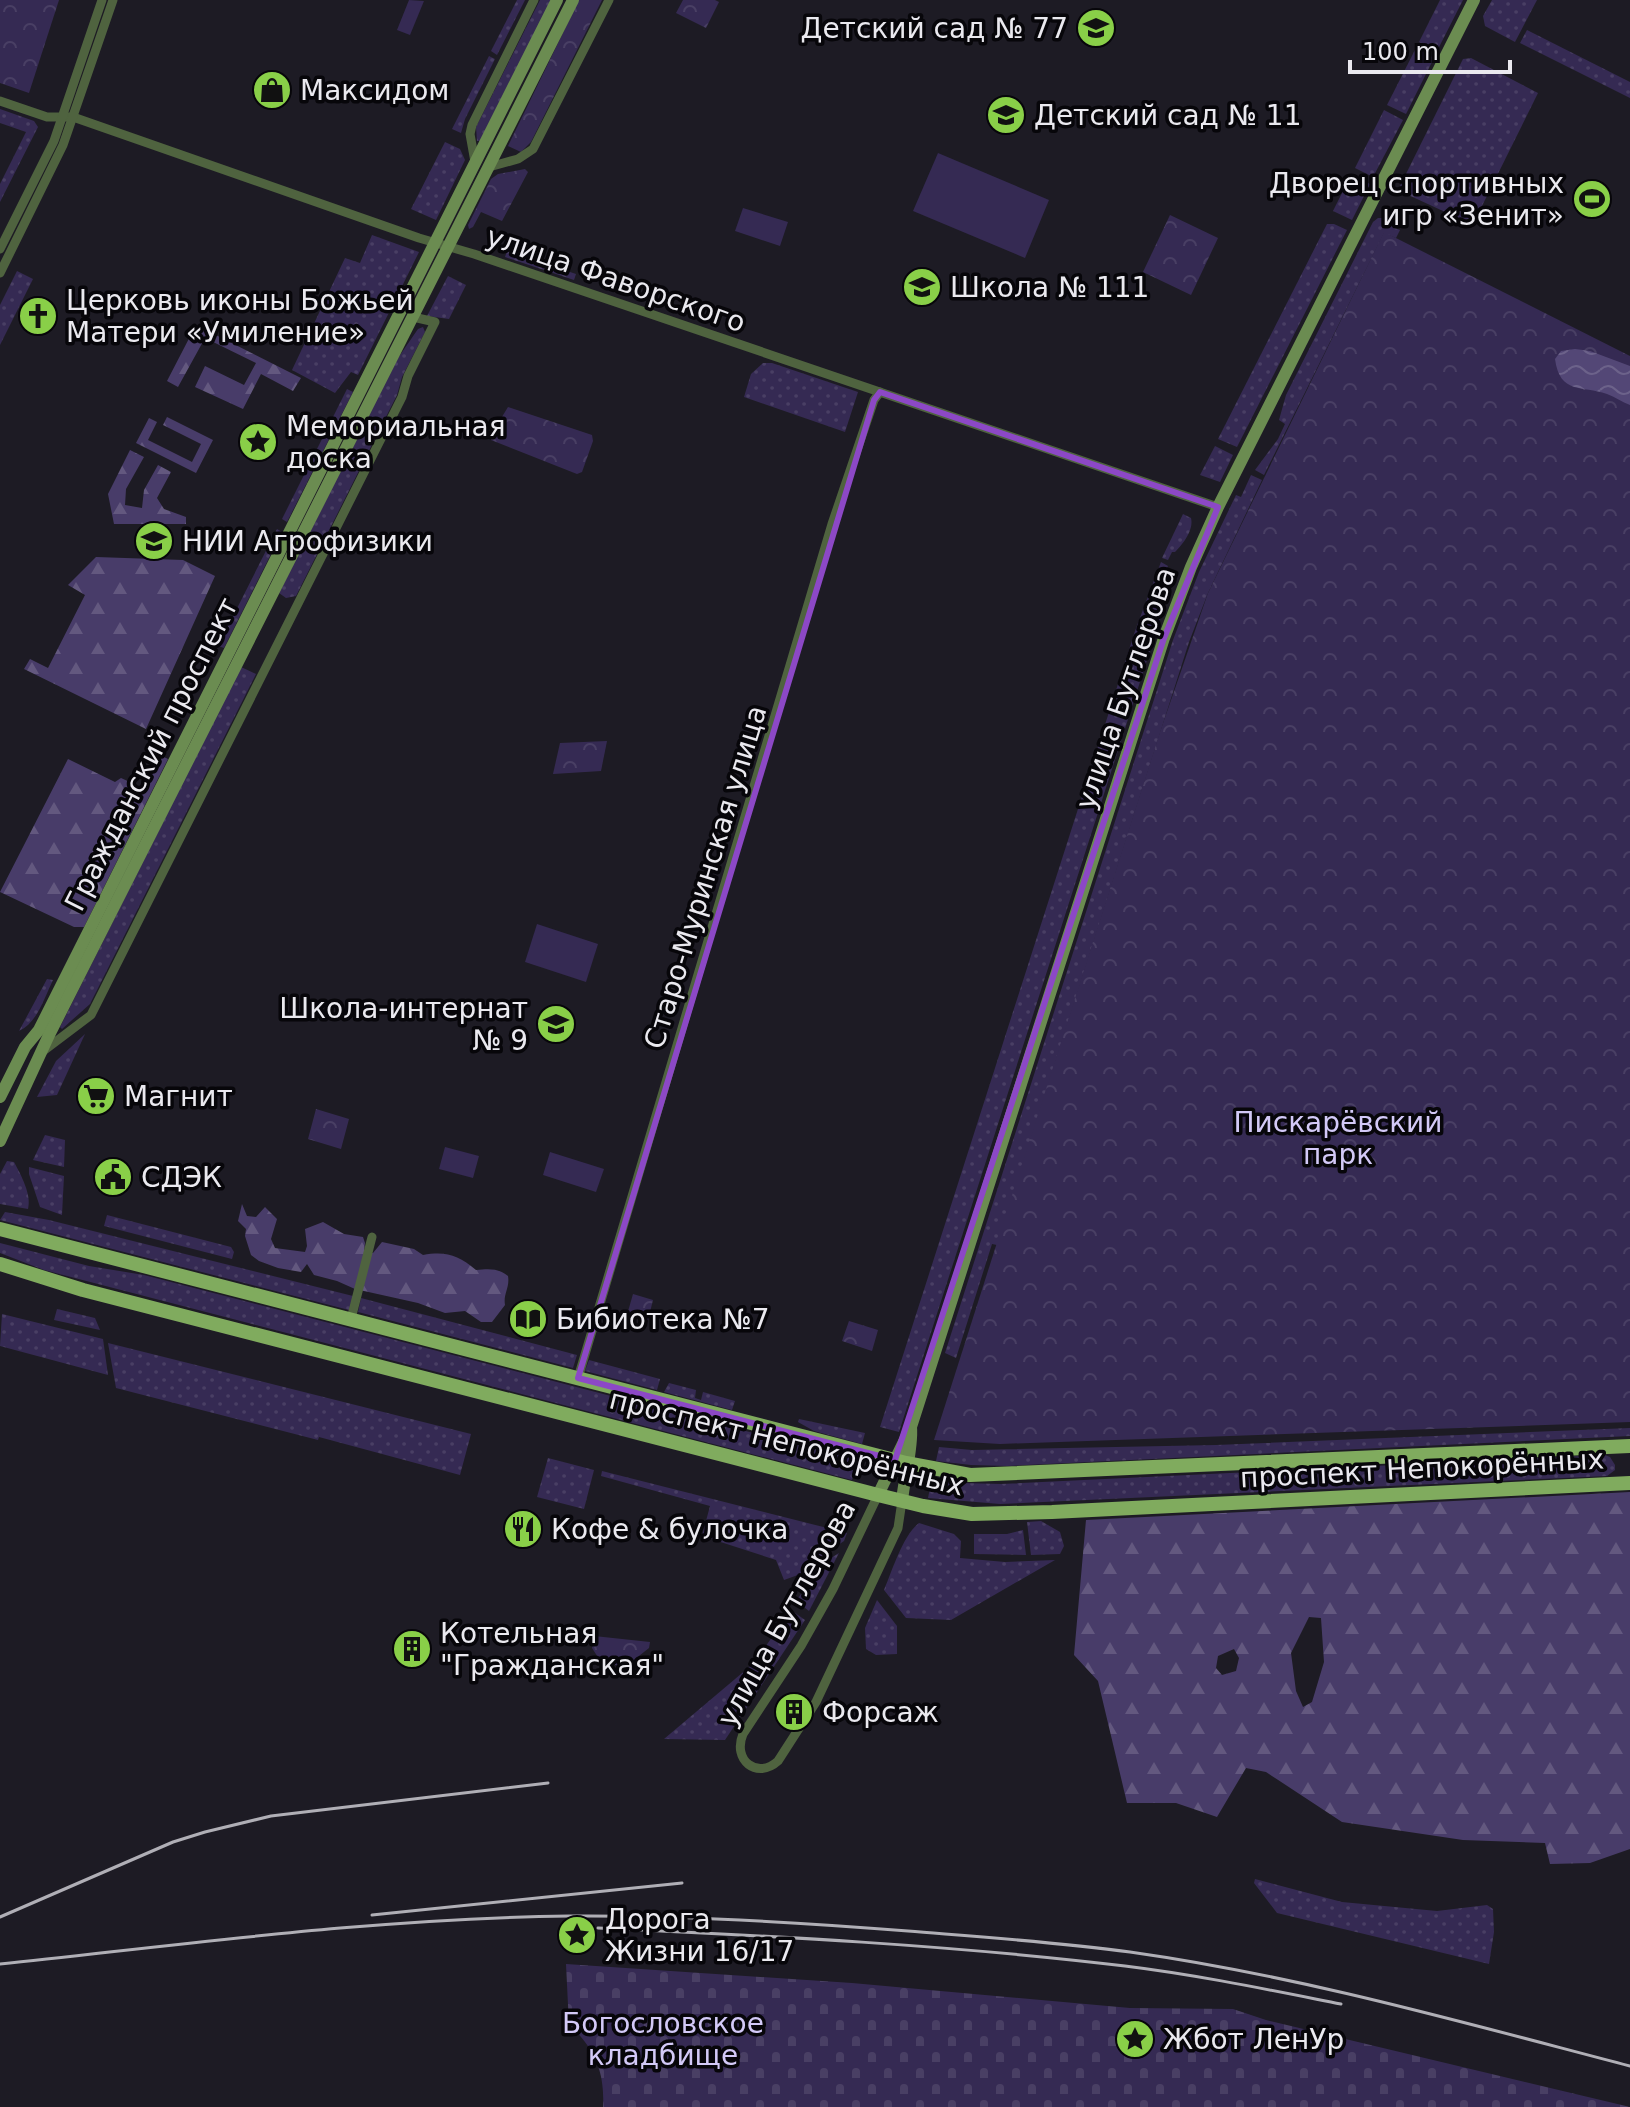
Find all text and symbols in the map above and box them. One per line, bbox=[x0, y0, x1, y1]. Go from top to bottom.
school or university icon: Детский сад № 77 bbox=[1075, 7, 1117, 49]
place label: Детский сад № 77 bbox=[801, 12, 1068, 45]
scale bar bbox=[1350, 24, 1510, 74]
text: 100 m bbox=[1362, 38, 1439, 66]
shop icon: Максидом bbox=[251, 69, 293, 111]
place label: Максидом bbox=[300, 74, 449, 107]
school or university icon: Детский сад № 11 bbox=[985, 94, 1027, 136]
place label: Детский сад № 11 bbox=[1034, 99, 1301, 132]
place label: Дворец спортивных игр «Зенит» bbox=[1269, 167, 1564, 232]
sports icon: Дворец спортивных игр «Зенит» bbox=[1571, 178, 1613, 220]
street label: улица Фаворского bbox=[482, 220, 750, 339]
school or university icon: Школа № 111 bbox=[901, 266, 943, 308]
place label: Школа № 111 bbox=[950, 271, 1149, 304]
place label: Церковь иконы Божьей Матери «Умиление» bbox=[66, 284, 414, 349]
church icon: Церковь иконы Божьей Матери «Умиление» bbox=[17, 295, 59, 337]
place label: Мемориальная доска bbox=[286, 410, 505, 475]
place icon: Мемориальная доска bbox=[237, 421, 279, 463]
school or university icon: НИИ Агрофизики bbox=[133, 520, 175, 562]
place label: НИИ Агрофизики bbox=[182, 525, 433, 558]
street label: улица Бутлерова bbox=[1069, 563, 1182, 813]
street label: Гражданский проспект bbox=[58, 592, 245, 916]
street label: Старо-Муринская улица bbox=[637, 702, 773, 1053]
place label: Школа-интернат № 9 bbox=[279, 992, 528, 1057]
school or university icon: Школа-интернат № 9 bbox=[535, 1003, 577, 1045]
supermarket icon: Магнит bbox=[75, 1075, 117, 1117]
place label: Магнит bbox=[124, 1080, 233, 1113]
park label: Пискарёвский парк bbox=[1234, 1106, 1442, 1171]
public building icon: СДЭК bbox=[92, 1156, 134, 1198]
place label: СДЭК bbox=[141, 1161, 222, 1194]
library icon: Бибиотека №7 bbox=[507, 1298, 549, 1340]
place label: Бибиотека №7 bbox=[556, 1303, 769, 1336]
street label: проспект Непокорённых bbox=[606, 1382, 968, 1503]
street label: проспект Непокорённых bbox=[1239, 1442, 1605, 1495]
street label: улица Бутлерова bbox=[711, 1494, 862, 1732]
restaurant icon: Кофе & булочка bbox=[502, 1508, 544, 1550]
place label: Кофе & булочка bbox=[551, 1513, 788, 1546]
place label: Котельная "Гражданская" bbox=[440, 1617, 664, 1682]
building icon: Котельная "Гражданская" bbox=[391, 1628, 433, 1670]
building icon: Форсаж bbox=[773, 1691, 815, 1733]
place label: Форсаж bbox=[822, 1696, 939, 1729]
place label: Дорога Жизни 16/17 bbox=[605, 1903, 794, 1968]
place icon: Дорога Жизни 16/17 bbox=[556, 1914, 598, 1956]
park label: Богословское кладбище bbox=[562, 2007, 764, 2072]
place icon: Жбот ЛенУр bbox=[1114, 2018, 1156, 2060]
place label: Жбот ЛенУр bbox=[1163, 2023, 1344, 2056]

